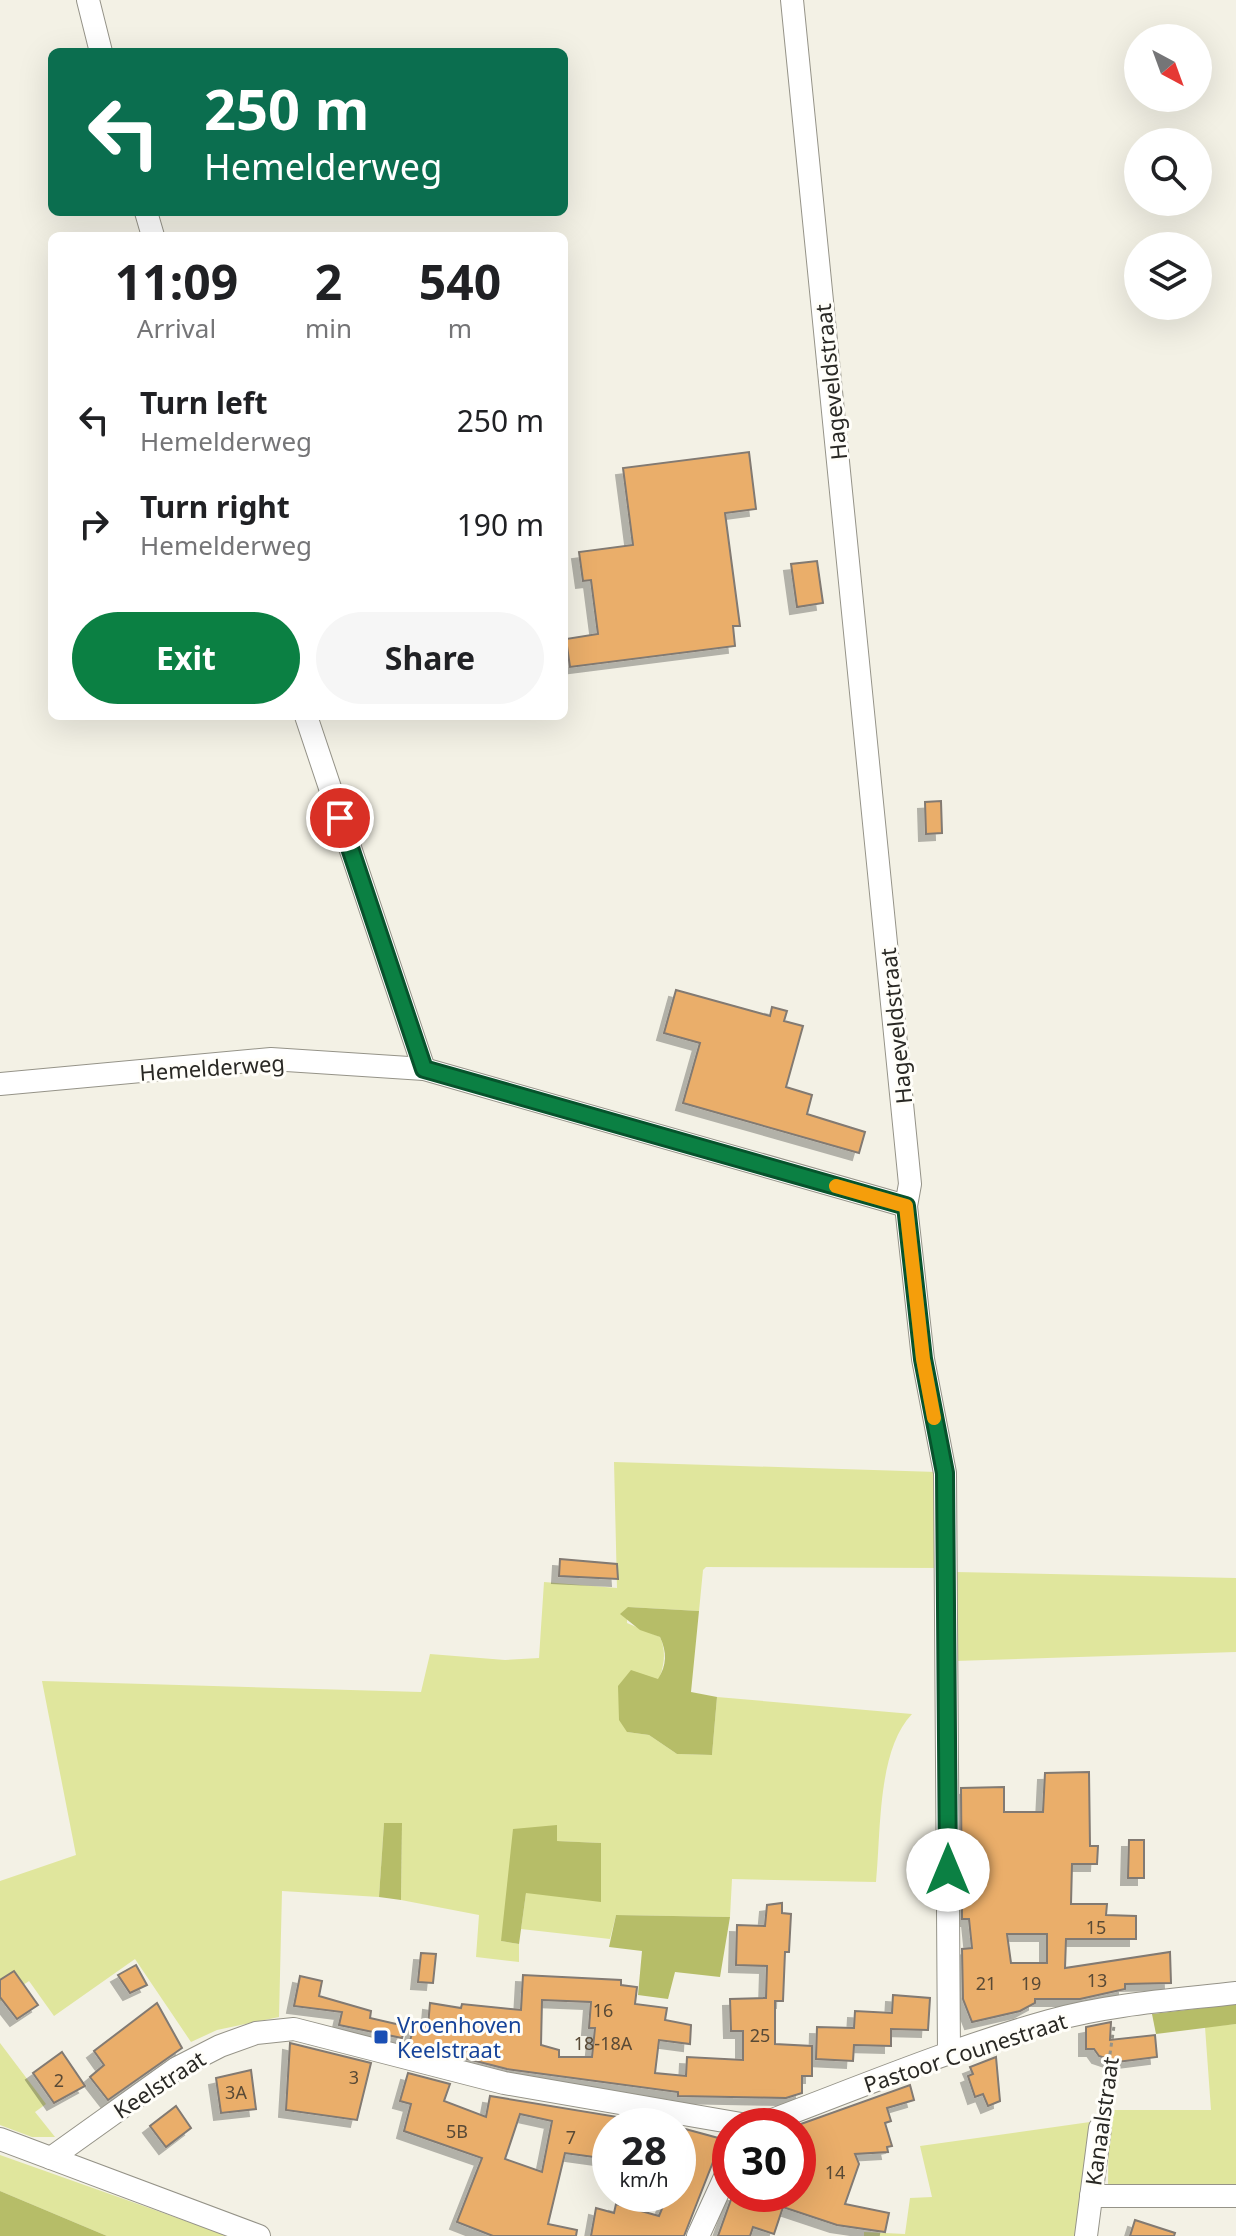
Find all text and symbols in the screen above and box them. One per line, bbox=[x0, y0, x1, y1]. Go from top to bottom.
north arrow bbox=[1124, 24, 1212, 112]
map controls bbox=[1124, 24, 1212, 320]
text: 250 m bbox=[204, 70, 369, 146]
icon: left bbox=[72, 80, 176, 184]
button: search bbox=[1124, 128, 1212, 216]
text: Hemelderweg bbox=[204, 142, 442, 191]
button: layers bbox=[1124, 232, 1212, 320]
text: 11:09 bbox=[115, 249, 238, 314]
text: 2 bbox=[315, 249, 342, 314]
text: 540 bbox=[419, 249, 501, 314]
street label: Hageveldstraat bbox=[807, 302, 853, 461]
text: Arrival bbox=[137, 310, 216, 346]
text: min bbox=[305, 310, 352, 346]
text: m bbox=[448, 310, 472, 346]
text: Turn left bbox=[140, 382, 268, 423]
icon: left bbox=[72, 398, 116, 442]
text: 250 m bbox=[457, 400, 544, 441]
text: Hemelderweg bbox=[140, 423, 312, 459]
text: Turn right bbox=[140, 486, 290, 527]
icon: right bbox=[72, 502, 116, 546]
text: 190 m bbox=[457, 504, 544, 545]
text: Hemelderweg bbox=[140, 527, 312, 563]
button: Exit bbox=[72, 612, 300, 704]
button: Share bbox=[316, 612, 544, 704]
pin bbox=[306, 784, 374, 852]
icon: arrive bbox=[318, 796, 362, 840]
street label: Hageveldstraat bbox=[872, 946, 918, 1105]
street label: Hemelderweg bbox=[138, 1047, 286, 1087]
position arrow bbox=[906, 1828, 990, 1912]
house number: 15 bbox=[1086, 1915, 1106, 1939]
house number: 13 bbox=[1087, 1968, 1107, 1992]
house number: 21 bbox=[976, 1971, 996, 1995]
house number: 19 bbox=[1021, 1971, 1041, 1995]
house number: 16 bbox=[593, 1998, 613, 2022]
street label: Pastoor Counestraat bbox=[859, 2005, 1071, 2099]
place label: Vroenhoven Keelstraat bbox=[397, 2009, 522, 2064]
house number: 25 bbox=[750, 2023, 770, 2047]
marker: Vroenhoven Keelstraat bbox=[372, 2028, 390, 2046]
house number: 18-18A bbox=[574, 2031, 633, 2055]
street label: Keelstraat bbox=[107, 2043, 211, 2125]
street label: Kanaalstraat bbox=[1077, 2055, 1125, 2187]
house number: 3 bbox=[349, 2065, 359, 2089]
house number: 2 bbox=[54, 2068, 64, 2092]
house number: 3A bbox=[225, 2080, 247, 2104]
speed limit sign: 30 bbox=[712, 2108, 816, 2212]
house number: 5B bbox=[446, 2119, 468, 2143]
text: 28 bbox=[621, 2122, 667, 2177]
house number: 7 bbox=[566, 2125, 576, 2149]
house number: 14 bbox=[825, 2160, 845, 2184]
text: km/h bbox=[619, 2166, 669, 2193]

